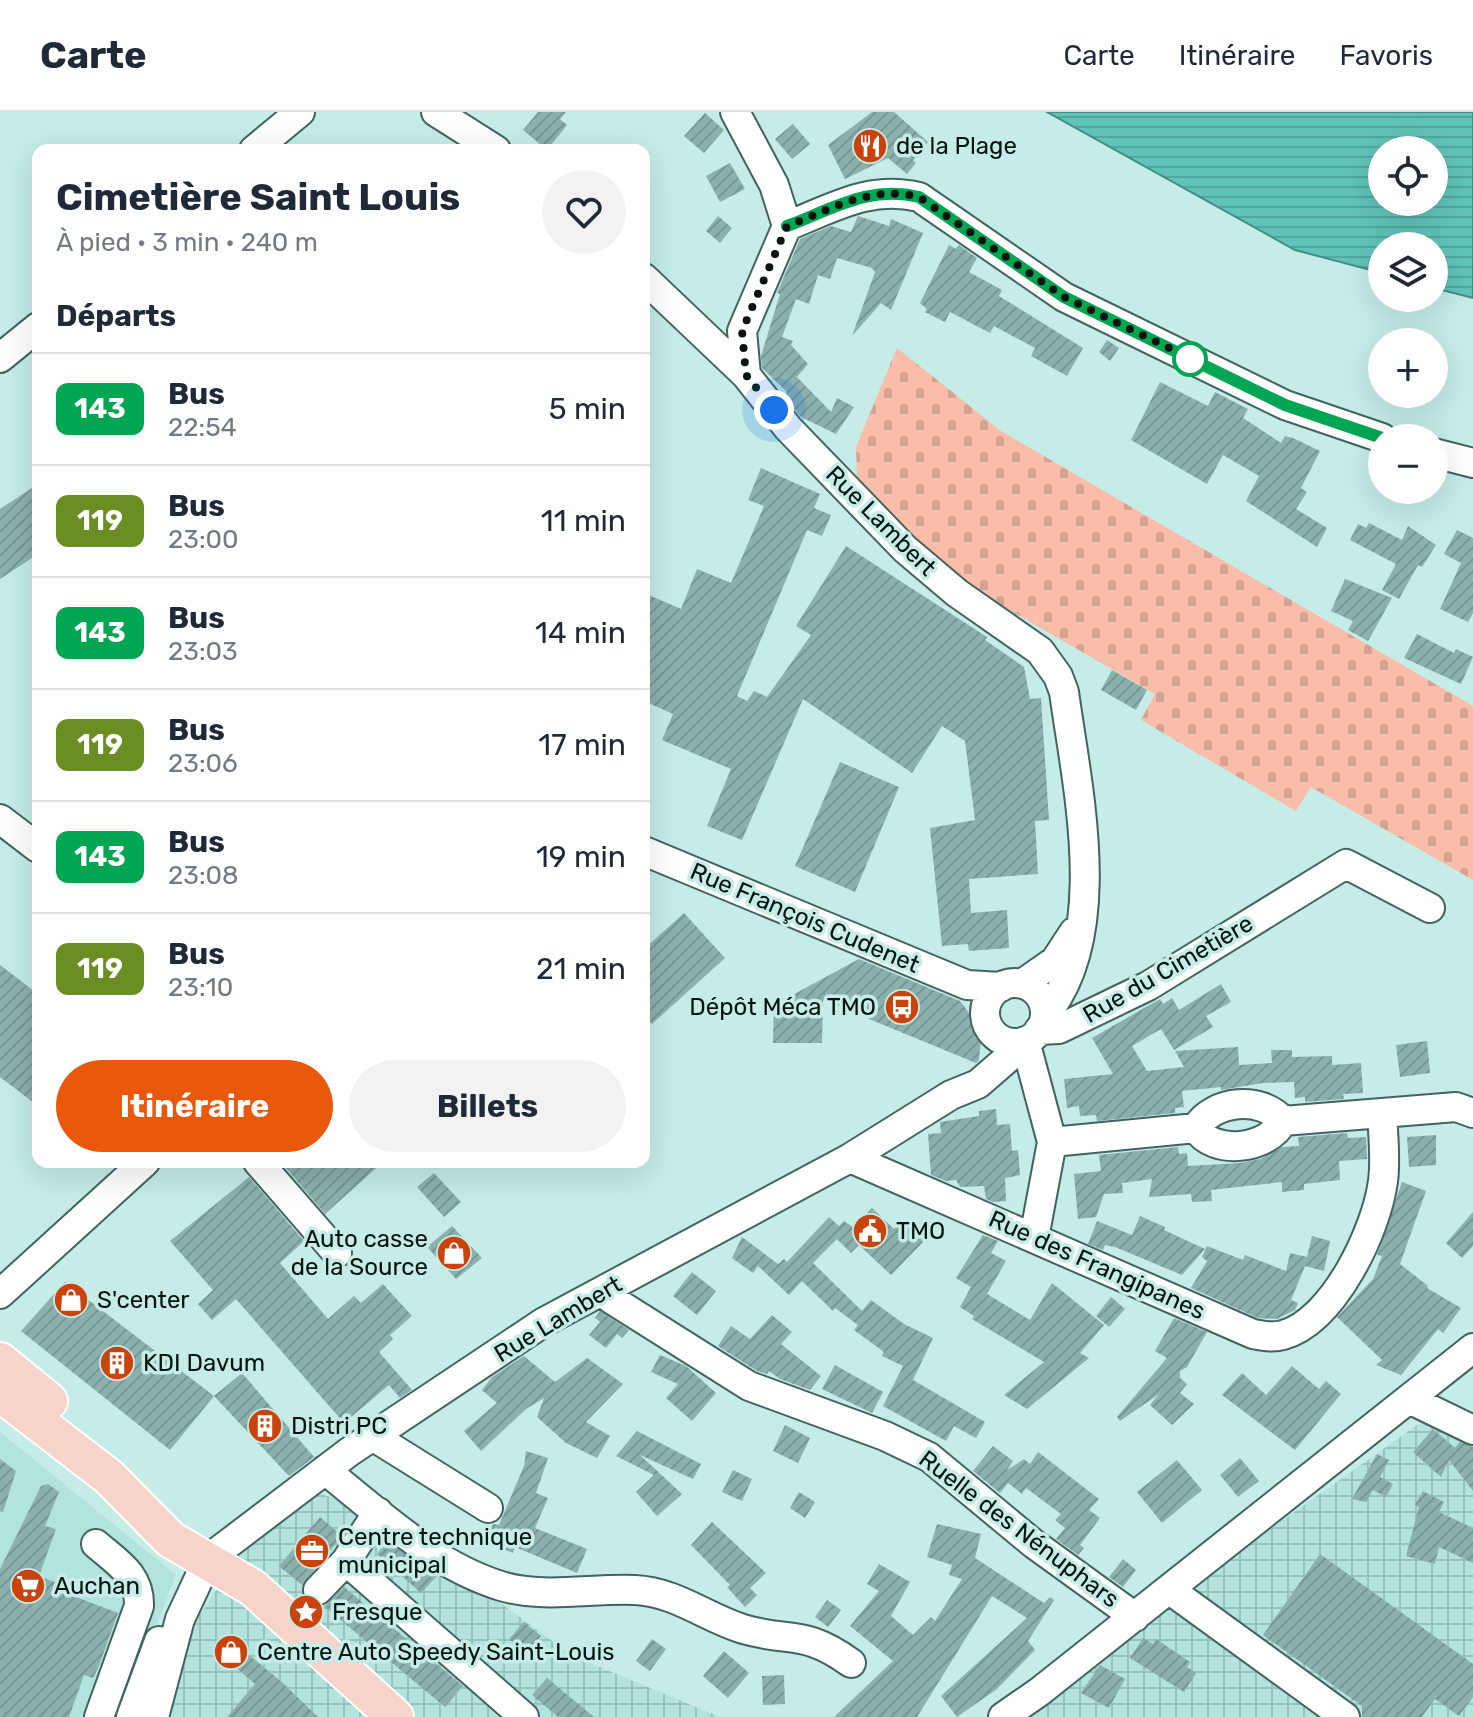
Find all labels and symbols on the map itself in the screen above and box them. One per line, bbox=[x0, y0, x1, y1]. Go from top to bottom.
restaurant icon: de la Plage bbox=[851, 127, 889, 165]
place label: de la Plage bbox=[896, 132, 1017, 160]
unlabelled marker bbox=[1173, 342, 1207, 376]
your location bbox=[754, 390, 794, 430]
street label: Rue Lambert bbox=[820, 460, 942, 582]
street label: Rue François Cudenet bbox=[686, 857, 924, 979]
street label: Rue du Cimetière bbox=[1078, 909, 1258, 1029]
bus stop icon: Dépôt Méca TMO bbox=[883, 988, 921, 1026]
place label: Dépôt Méca TMO bbox=[689, 993, 876, 1021]
street label: Rue des Frangipanes bbox=[985, 1205, 1209, 1325]
public building icon: TMO bbox=[851, 1212, 889, 1250]
place label: TMO bbox=[896, 1217, 945, 1245]
place label: Auto casse de la Source bbox=[291, 1225, 428, 1281]
shop icon: Auto casse de la Source bbox=[435, 1234, 473, 1272]
street label: Rue Lambert bbox=[489, 1270, 627, 1368]
shop icon: S'center bbox=[52, 1281, 90, 1319]
place label: S'center bbox=[97, 1286, 189, 1314]
building icon: KDI Davum bbox=[98, 1344, 136, 1382]
place label: KDI Davum bbox=[143, 1349, 265, 1377]
building icon: Distri PC bbox=[246, 1407, 284, 1445]
place label: Distri PC bbox=[291, 1412, 387, 1440]
street label: Ruelle des Nénuphars bbox=[914, 1445, 1124, 1613]
place label: Centre technique municipal bbox=[338, 1523, 532, 1579]
office icon: Centre technique municipal bbox=[293, 1532, 331, 1570]
supermarket icon: Auchan bbox=[9, 1567, 47, 1605]
place label: Auchan bbox=[54, 1572, 140, 1600]
place icon: Fresque bbox=[287, 1593, 325, 1631]
place label: Fresque bbox=[332, 1598, 422, 1626]
shop icon: Centre Auto Speedy Saint-Louis bbox=[212, 1633, 250, 1671]
place label: Centre Auto Speedy Saint-Louis bbox=[257, 1638, 615, 1666]

